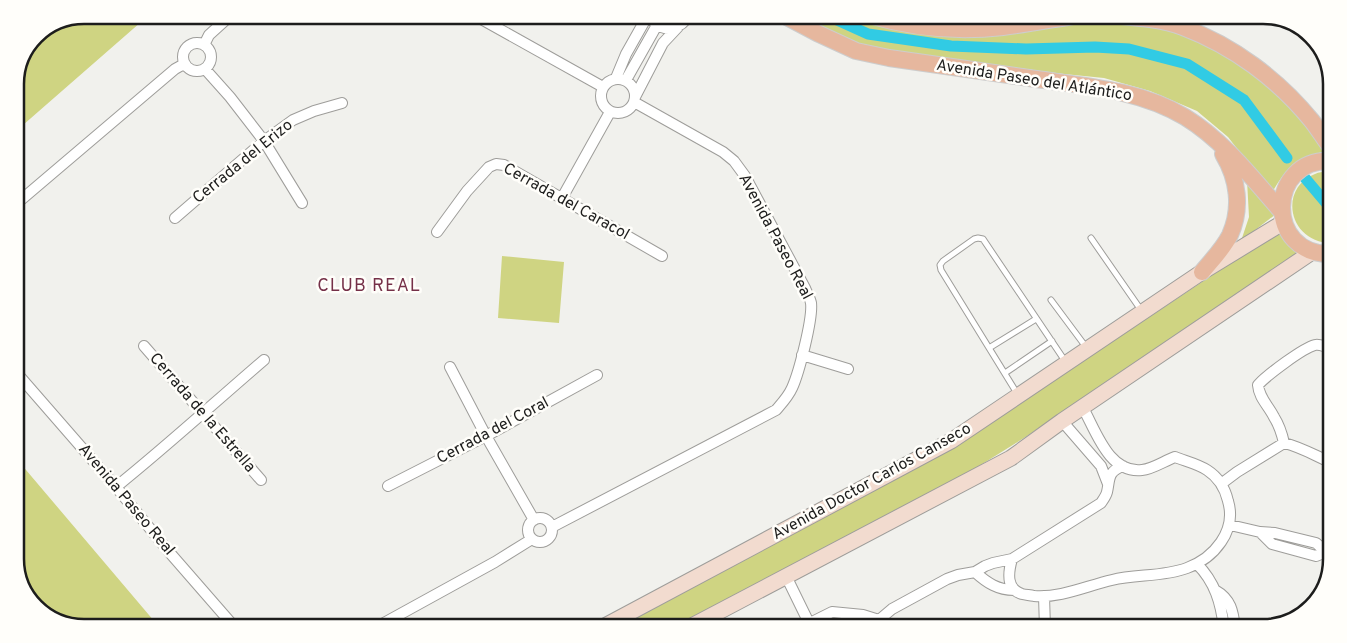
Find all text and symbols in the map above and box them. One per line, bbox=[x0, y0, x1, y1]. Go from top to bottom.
street label: Avenida Paseo del Atlántico bbox=[935, 56, 1133, 106]
street label: Cerrada del Erizo bbox=[189, 115, 297, 209]
street label: Cerrada del Caracol bbox=[499, 159, 633, 245]
street label: Avenida Paseo Real bbox=[733, 171, 817, 303]
district label: CLUB REAL bbox=[317, 275, 421, 298]
street label: Cerrada de la Estrella bbox=[145, 349, 259, 477]
street label: Cerrada del Coral bbox=[433, 393, 553, 469]
street label: Avenida Doctor Carlos Canseco bbox=[769, 419, 975, 545]
street label: Avenida Paseo Real bbox=[73, 440, 179, 560]

